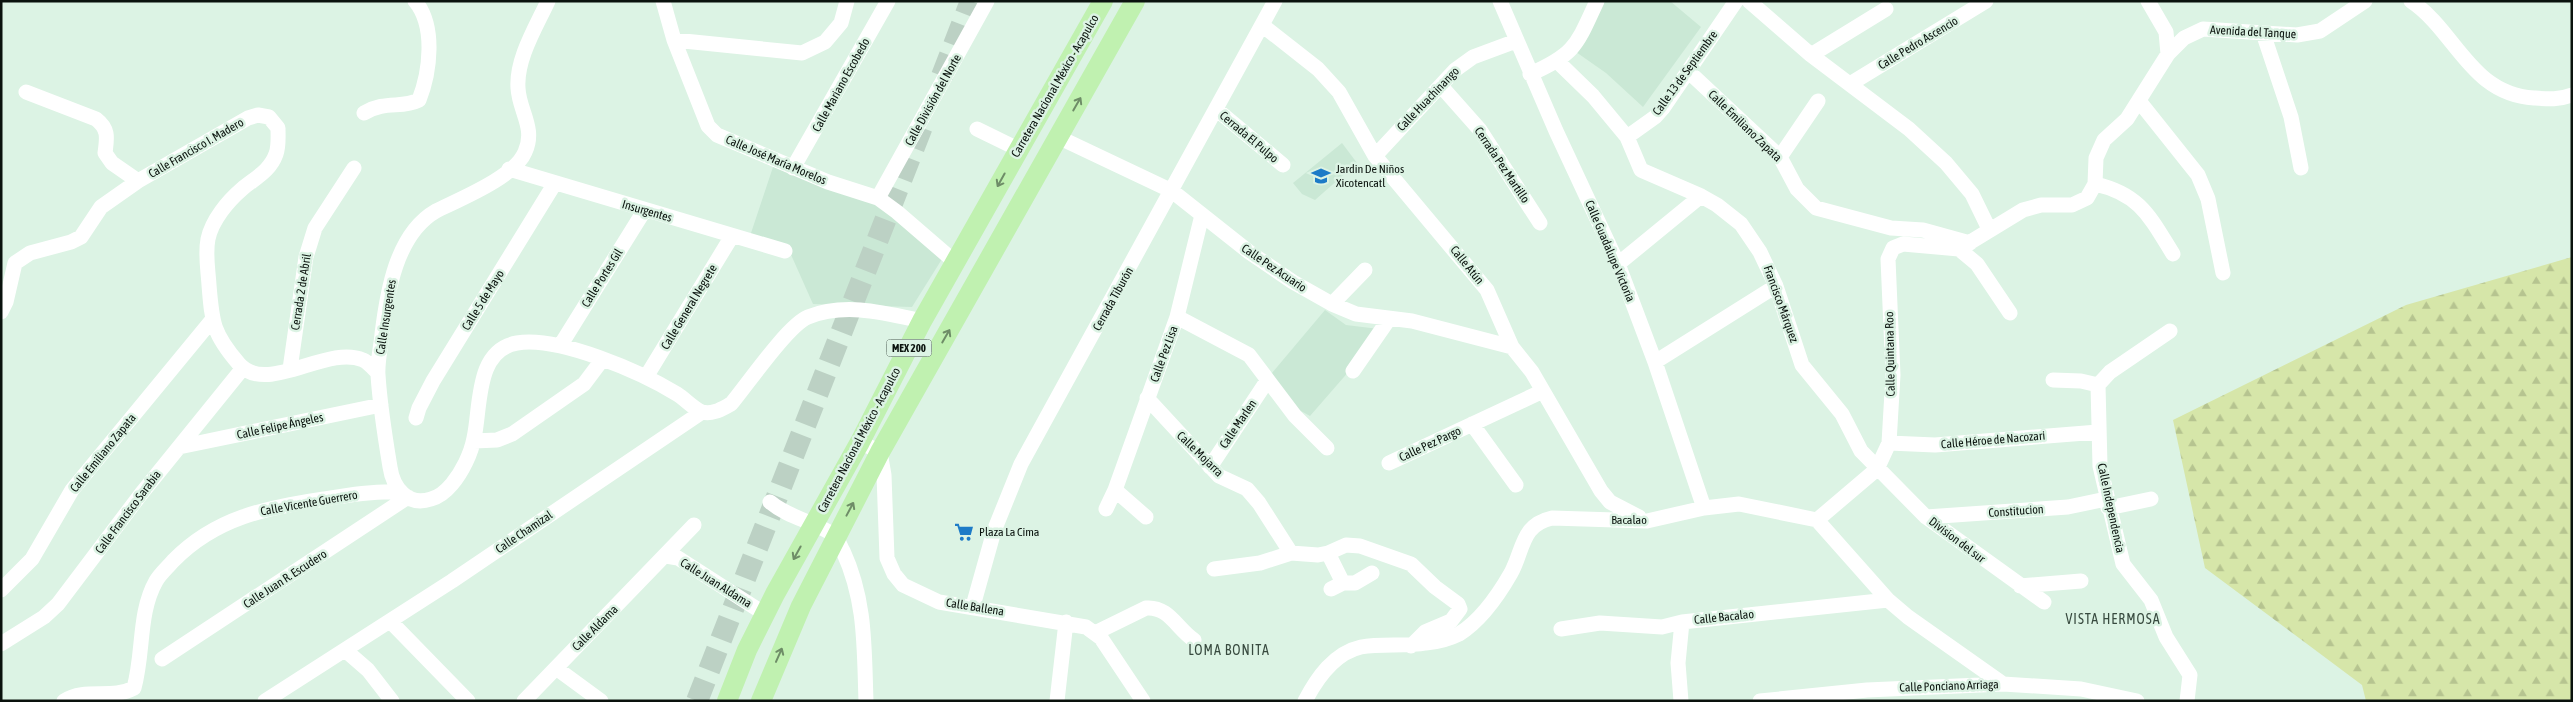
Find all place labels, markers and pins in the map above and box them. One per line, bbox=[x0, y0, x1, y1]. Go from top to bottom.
place label: Jardin De Niños Xicotencatl bbox=[1336, 162, 1404, 190]
school or university icon: Jardin De Niños Xicotencatl bbox=[1310, 165, 1332, 187]
supermarket icon: Plaza La Cima bbox=[953, 521, 975, 543]
place label: Plaza La Cima bbox=[979, 525, 1039, 539]

